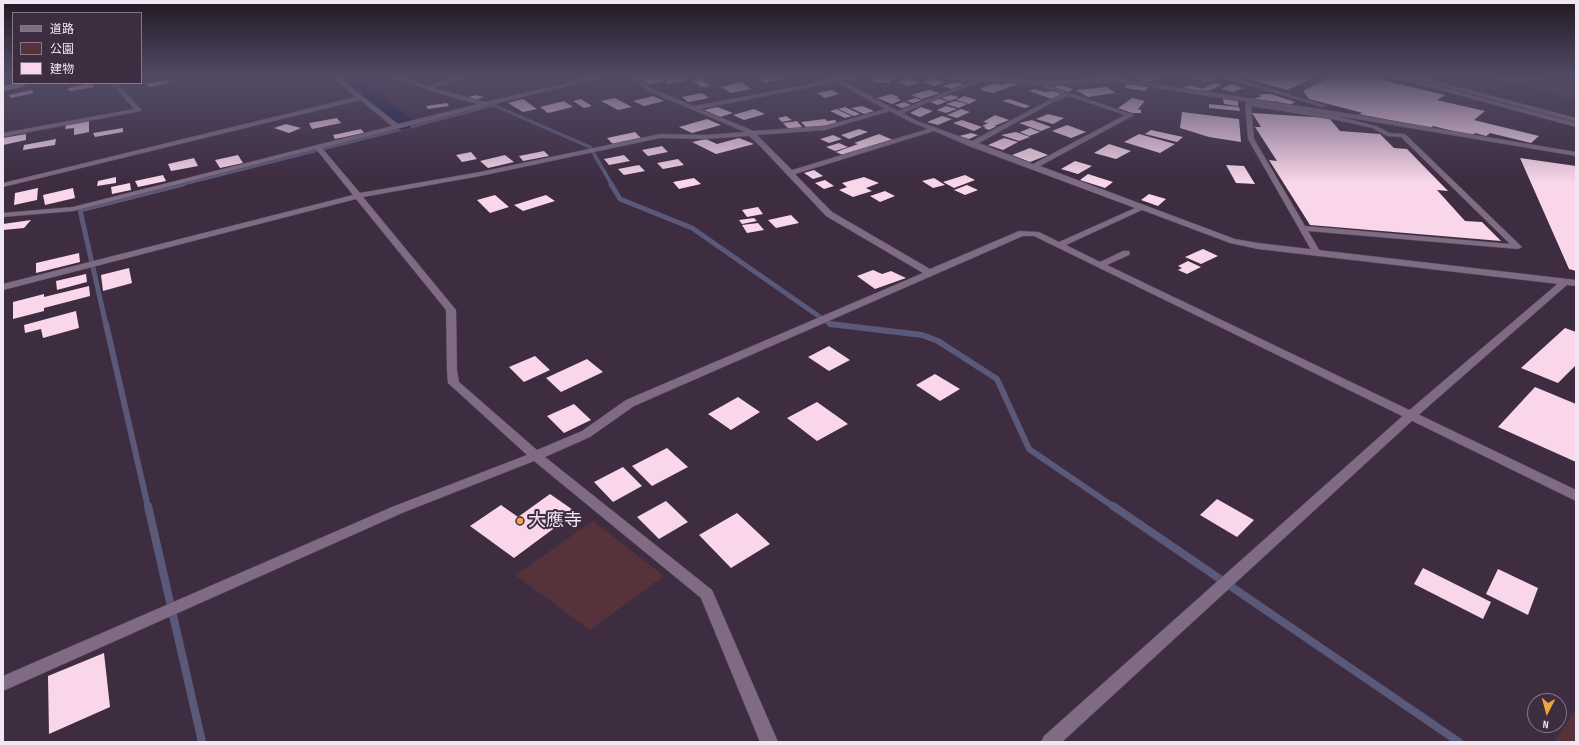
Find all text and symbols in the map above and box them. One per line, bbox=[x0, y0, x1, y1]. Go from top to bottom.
legend bbox=[12, 12, 142, 84]
text: 道路 bbox=[50, 22, 74, 37]
text: 公園 bbox=[50, 42, 74, 57]
text: 建物 bbox=[50, 62, 74, 77]
place label: 大應寺 bbox=[528, 510, 582, 532]
marker: 大應寺 bbox=[515, 516, 525, 526]
north arrow bbox=[1527, 693, 1567, 733]
text: N bbox=[1542, 718, 1549, 731]

